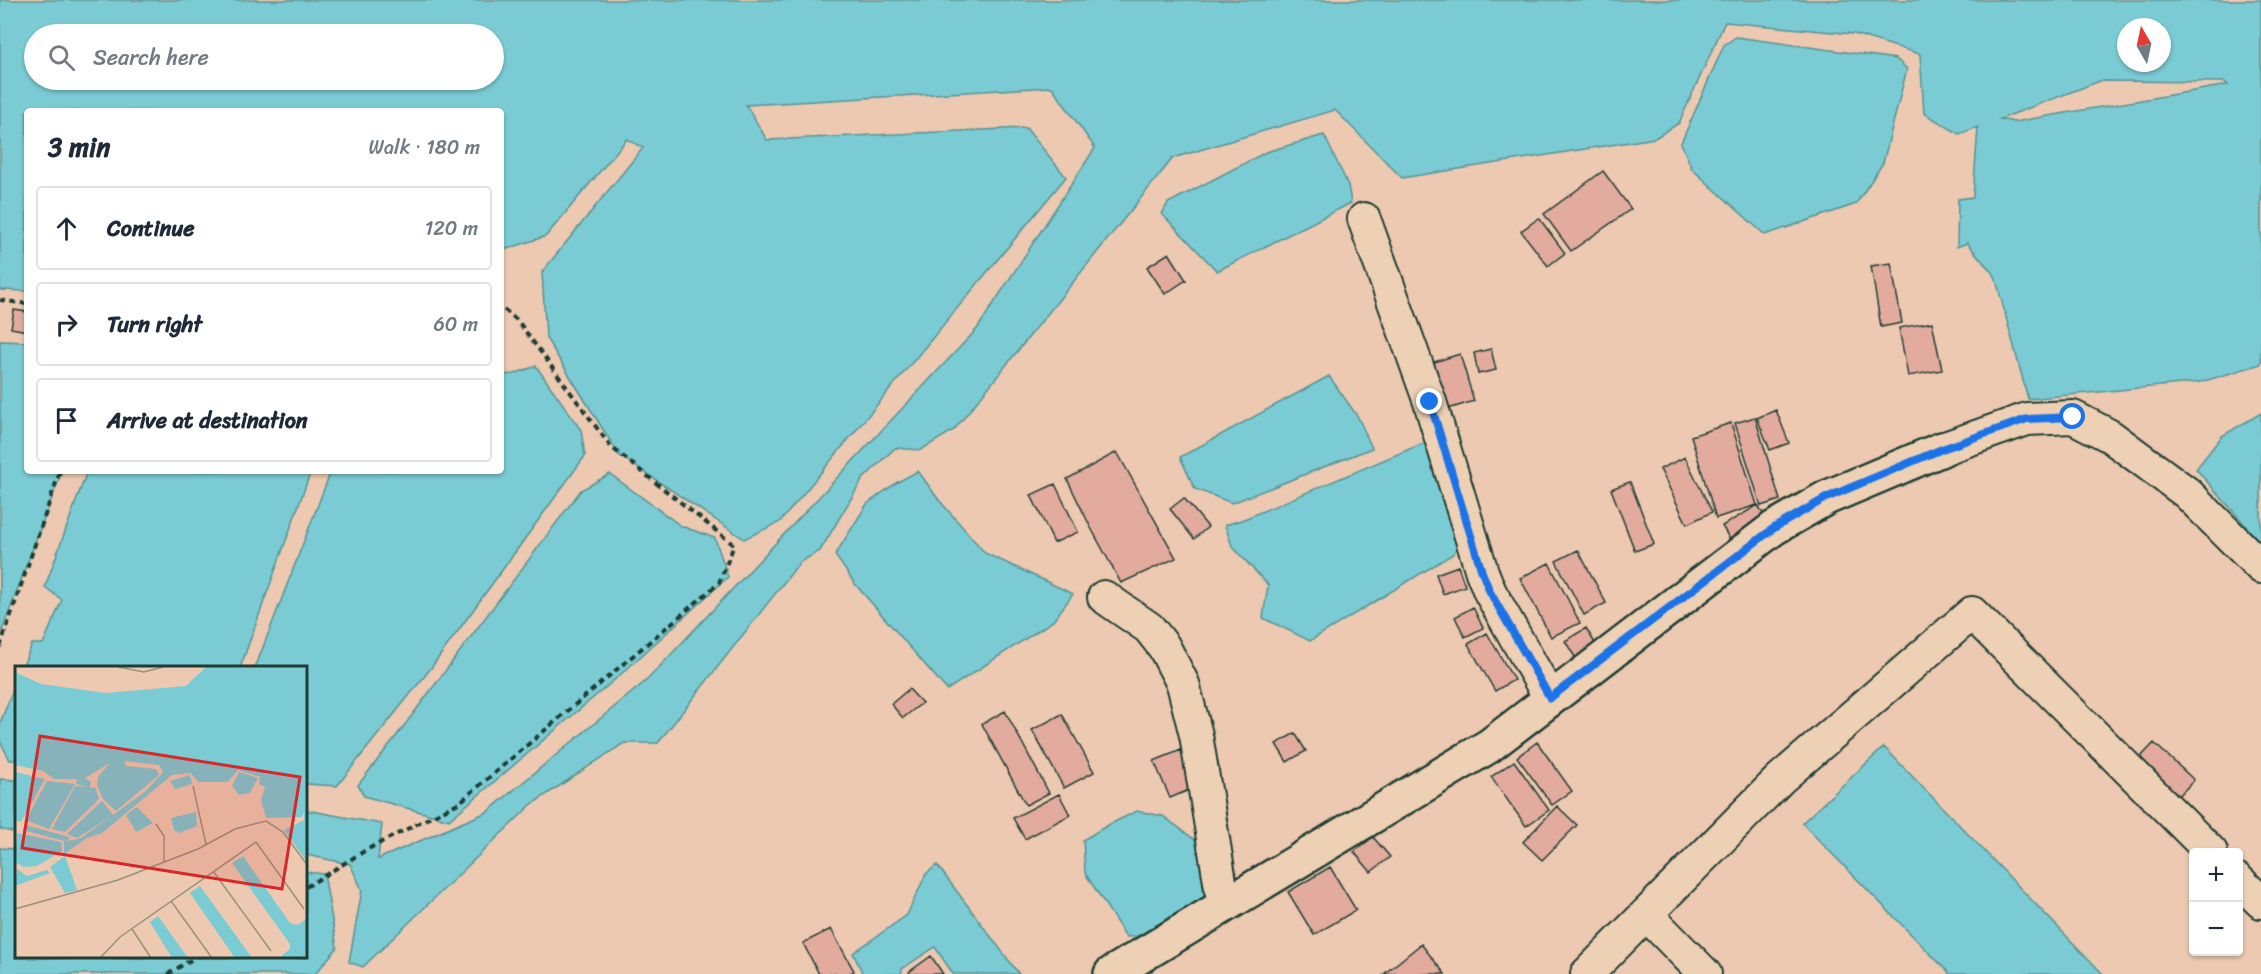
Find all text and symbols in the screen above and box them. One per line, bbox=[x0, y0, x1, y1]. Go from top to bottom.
north arrow bbox=[2117, 18, 2171, 72]
search box bbox=[24, 24, 504, 90]
text: Search here bbox=[93, 38, 209, 77]
icon: search bbox=[45, 41, 78, 74]
text: 3 min bbox=[48, 124, 110, 170]
text: Walk · 180 m bbox=[369, 130, 480, 165]
text: Continue bbox=[107, 209, 195, 248]
text: 120 m bbox=[425, 211, 478, 246]
icon: ahead bbox=[50, 212, 83, 245]
text: Turn right bbox=[107, 305, 202, 344]
text: 60 m bbox=[433, 307, 478, 342]
icon: right bbox=[50, 308, 83, 341]
route end bbox=[1416, 388, 1442, 414]
text: Arrive at destination bbox=[107, 401, 308, 440]
route start bbox=[2059, 403, 2085, 429]
icon: arrive bbox=[50, 404, 83, 437]
inset map bbox=[15, 666, 308, 959]
map controls bbox=[2189, 848, 2243, 956]
button: + bbox=[2189, 848, 2243, 902]
button: − bbox=[2189, 902, 2243, 956]

